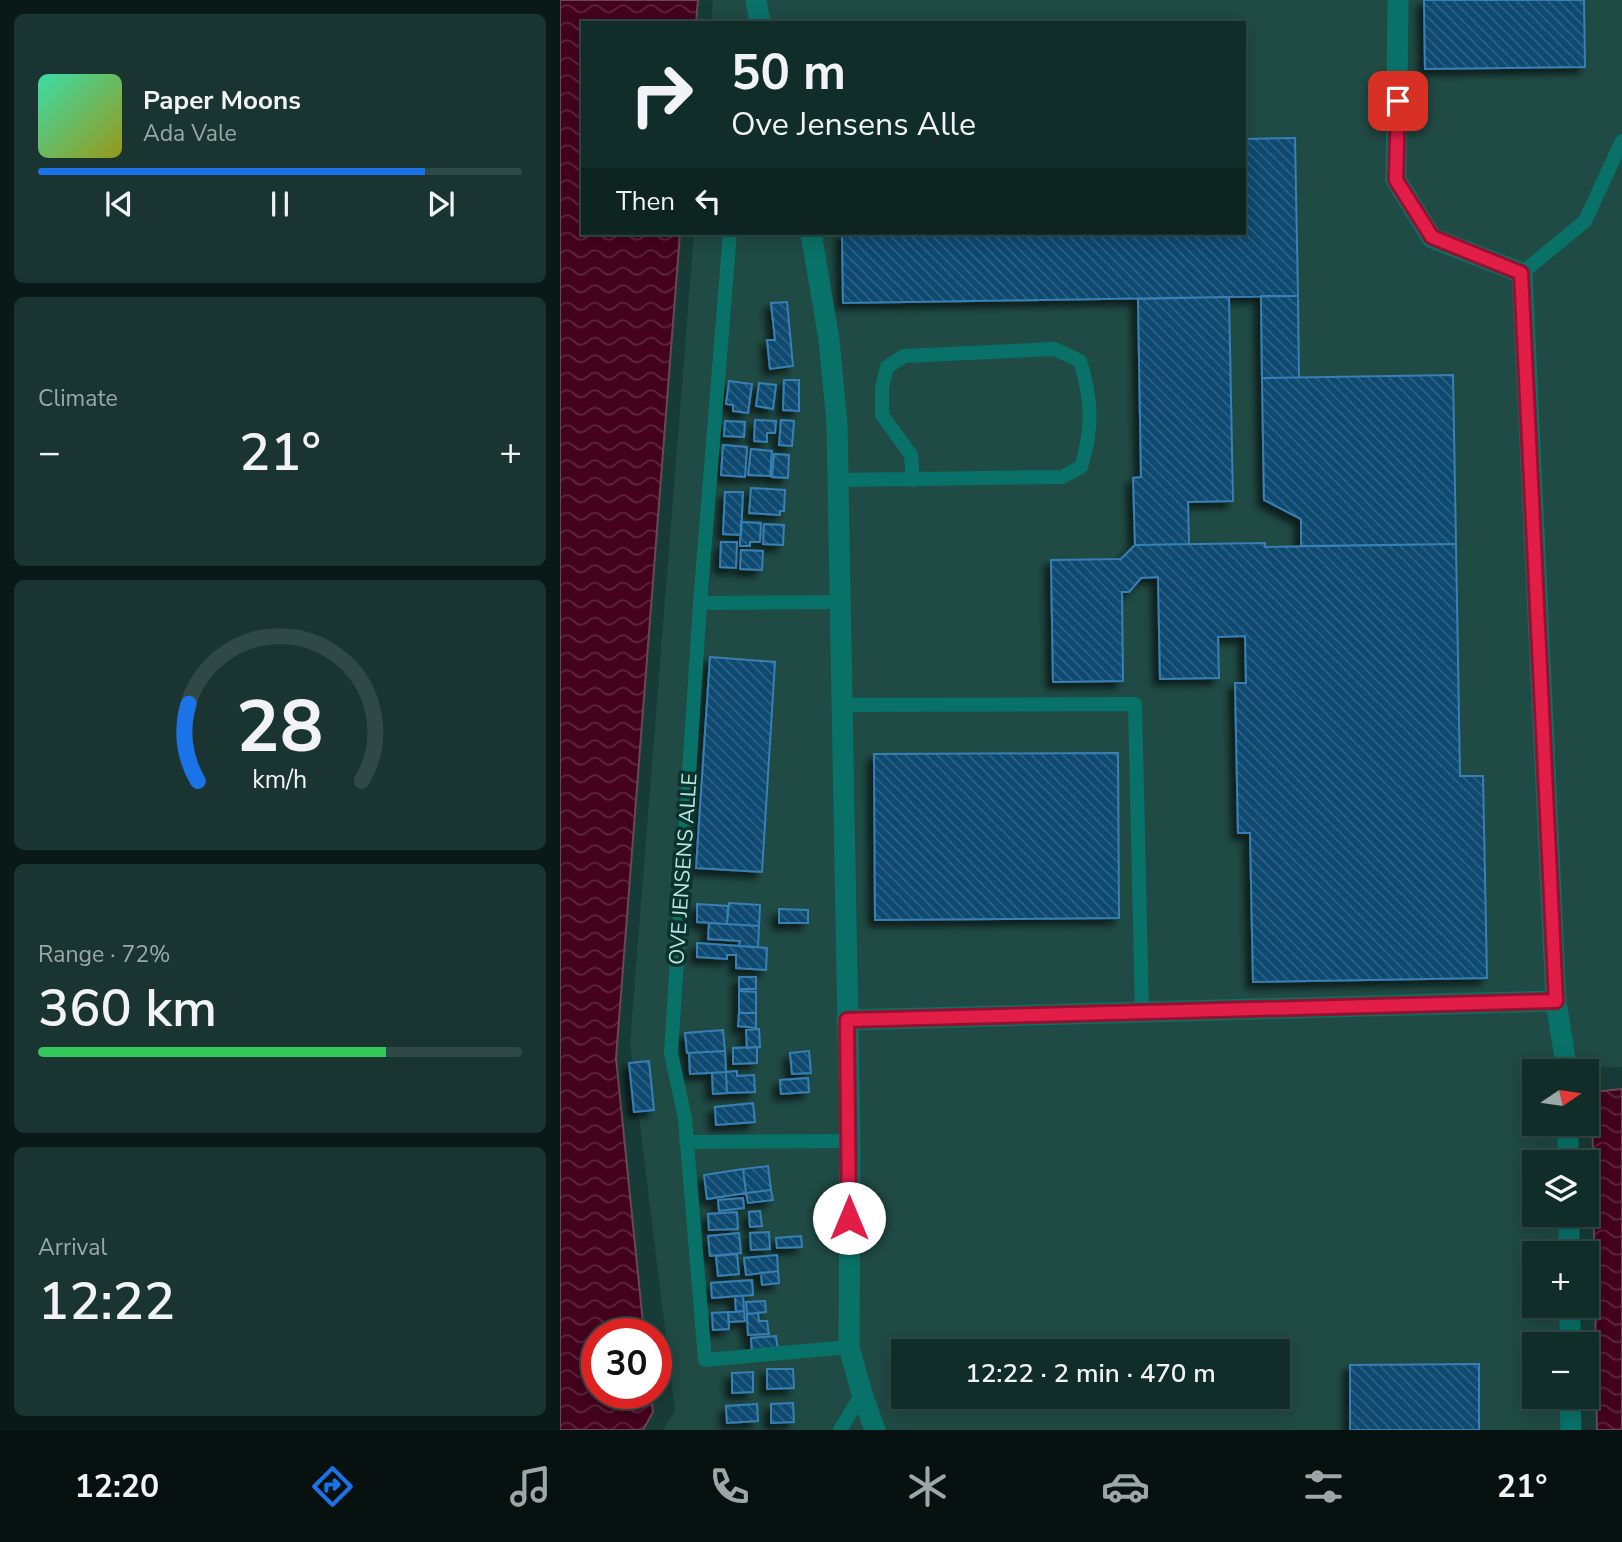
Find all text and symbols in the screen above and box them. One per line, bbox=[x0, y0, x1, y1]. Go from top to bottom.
text: 50 m bbox=[731, 39, 846, 106]
icon: right bbox=[616, 49, 707, 140]
pin bbox=[1368, 71, 1428, 131]
icon: arrive bbox=[1379, 82, 1417, 120]
text: Paper Moons bbox=[143, 83, 301, 118]
text: Ove Jensens Alle bbox=[731, 103, 976, 146]
text: Ada Vale bbox=[143, 118, 237, 149]
icon: left bbox=[689, 182, 727, 220]
text: Then bbox=[616, 184, 675, 219]
icon: previous bbox=[100, 185, 138, 223]
icon: pause bbox=[261, 185, 299, 223]
icon: next bbox=[422, 185, 460, 223]
text: Climate bbox=[38, 383, 118, 414]
text: 21° bbox=[239, 417, 321, 488]
text: − bbox=[38, 427, 61, 478]
text: + bbox=[499, 427, 522, 478]
text: 28 bbox=[236, 677, 324, 777]
text: km/h bbox=[252, 763, 308, 797]
street label: OVE JENSENS ALLE bbox=[662, 772, 704, 966]
text: Range · 72% bbox=[38, 939, 170, 970]
text: 360 km bbox=[38, 973, 217, 1044]
north arrow bbox=[1522, 1059, 1600, 1136]
map controls bbox=[1522, 1059, 1599, 1409]
button: layers bbox=[1522, 1150, 1599, 1227]
position arrow bbox=[812, 1181, 886, 1255]
text: Arrival bbox=[38, 1232, 107, 1263]
button: + bbox=[1522, 1241, 1599, 1318]
text: 12:22 bbox=[38, 1266, 175, 1337]
speed limit sign: 30 bbox=[581, 1318, 672, 1409]
button: − bbox=[1522, 1332, 1599, 1409]
text: 12:22 · 2 min · 470 m bbox=[965, 1356, 1216, 1391]
icon: directions bbox=[308, 1462, 357, 1511]
icon: music bbox=[506, 1462, 555, 1511]
icon: phone bbox=[705, 1462, 754, 1511]
icon: climate bbox=[903, 1462, 952, 1511]
icon: car bbox=[1101, 1462, 1150, 1511]
icon: filters bbox=[1299, 1462, 1348, 1511]
text: 12:20 bbox=[75, 1465, 159, 1508]
text: 21° bbox=[1497, 1465, 1547, 1508]

